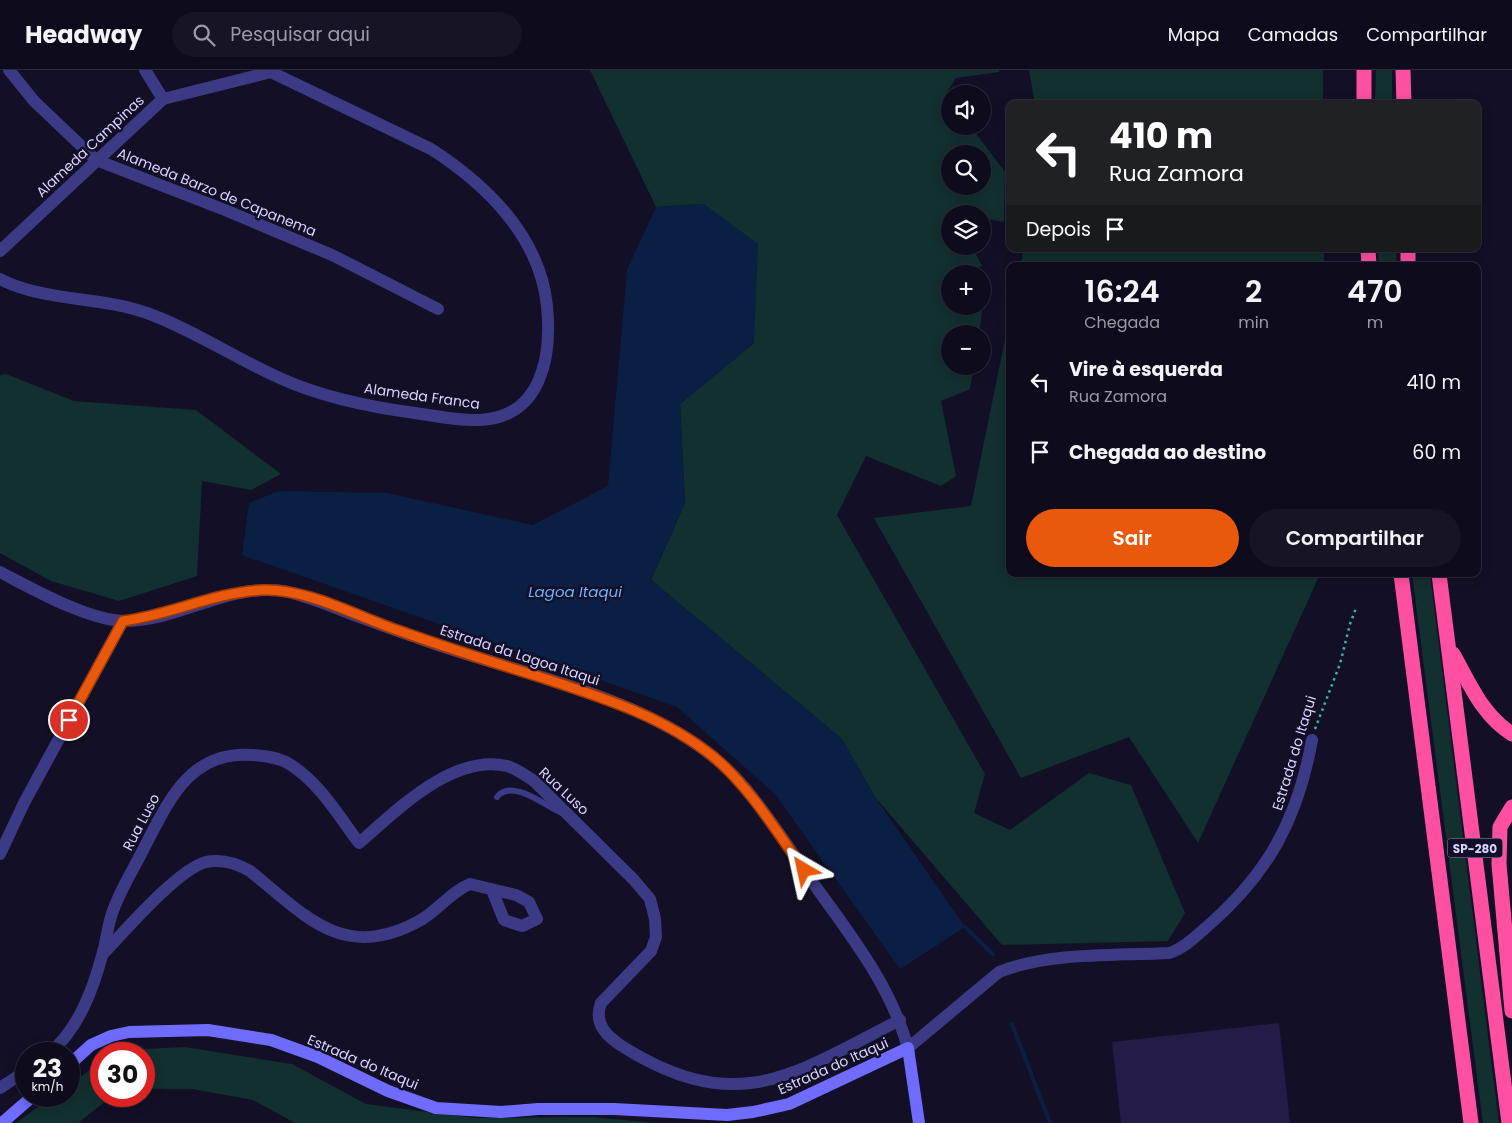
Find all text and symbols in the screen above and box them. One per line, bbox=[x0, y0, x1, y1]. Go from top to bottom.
search box bbox=[172, 12, 522, 57]
text: Headway bbox=[25, 18, 142, 51]
icon: search bbox=[190, 21, 218, 49]
text: Pesquisar aqui bbox=[230, 21, 370, 48]
text: Mapa bbox=[1168, 22, 1220, 47]
text: Camadas bbox=[1248, 22, 1338, 47]
text: Compartilhar bbox=[1366, 22, 1487, 47]
map controls bbox=[941, 85, 991, 375]
button: sound bbox=[941, 85, 991, 135]
street label: Alameda Campinas bbox=[31, 90, 149, 202]
text: 410 m bbox=[1109, 111, 1213, 160]
icon: left bbox=[1026, 120, 1091, 185]
street label: Alameda Barzo de Capanema bbox=[114, 143, 320, 241]
button: search bbox=[941, 145, 991, 195]
text: Rua Zamora bbox=[1109, 158, 1244, 189]
button: layers bbox=[941, 205, 991, 255]
icon: arrive bbox=[1101, 215, 1129, 243]
text: Depois bbox=[1026, 216, 1091, 243]
button: + bbox=[941, 265, 991, 315]
text: 16:24 bbox=[1085, 270, 1160, 313]
text: 2 bbox=[1245, 270, 1262, 313]
text: 470 bbox=[1347, 270, 1403, 313]
text: Chegada bbox=[1084, 311, 1160, 334]
text: min bbox=[1238, 311, 1269, 334]
text: m bbox=[1367, 311, 1383, 334]
button: − bbox=[941, 325, 991, 375]
text: Vire à esquerda bbox=[1069, 356, 1223, 383]
icon: left bbox=[1026, 368, 1054, 396]
text: 410 m bbox=[1406, 369, 1461, 396]
street label: Alameda Franca bbox=[363, 378, 481, 414]
text: Rua Zamora bbox=[1069, 385, 1167, 408]
icon: arrive bbox=[1026, 438, 1054, 466]
text: Chegada ao destino bbox=[1069, 439, 1266, 466]
text: 60 m bbox=[1412, 439, 1461, 466]
button: Sair bbox=[1026, 509, 1239, 567]
button: Compartilhar bbox=[1249, 509, 1461, 567]
water label: Lagoa Itaqui bbox=[528, 581, 622, 602]
street label: Estrada da Lagoa Itaqui bbox=[438, 620, 602, 690]
street label: Estrada do Itaqui bbox=[1267, 693, 1321, 813]
pin bbox=[48, 699, 90, 741]
icon: arrive bbox=[55, 706, 83, 734]
street label: Rua Luso bbox=[535, 763, 594, 819]
street label: Rua Luso bbox=[118, 790, 164, 854]
road number: SP-280 bbox=[1448, 838, 1502, 858]
position arrow bbox=[777, 843, 829, 895]
street label: Estrada do Itaqui bbox=[304, 1030, 422, 1094]
street label: Estrada do Itaqui bbox=[775, 1033, 891, 1099]
speed limit sign: 30 bbox=[90, 1042, 155, 1107]
text: 23 bbox=[33, 1051, 62, 1086]
text: km/h bbox=[32, 1078, 63, 1095]

